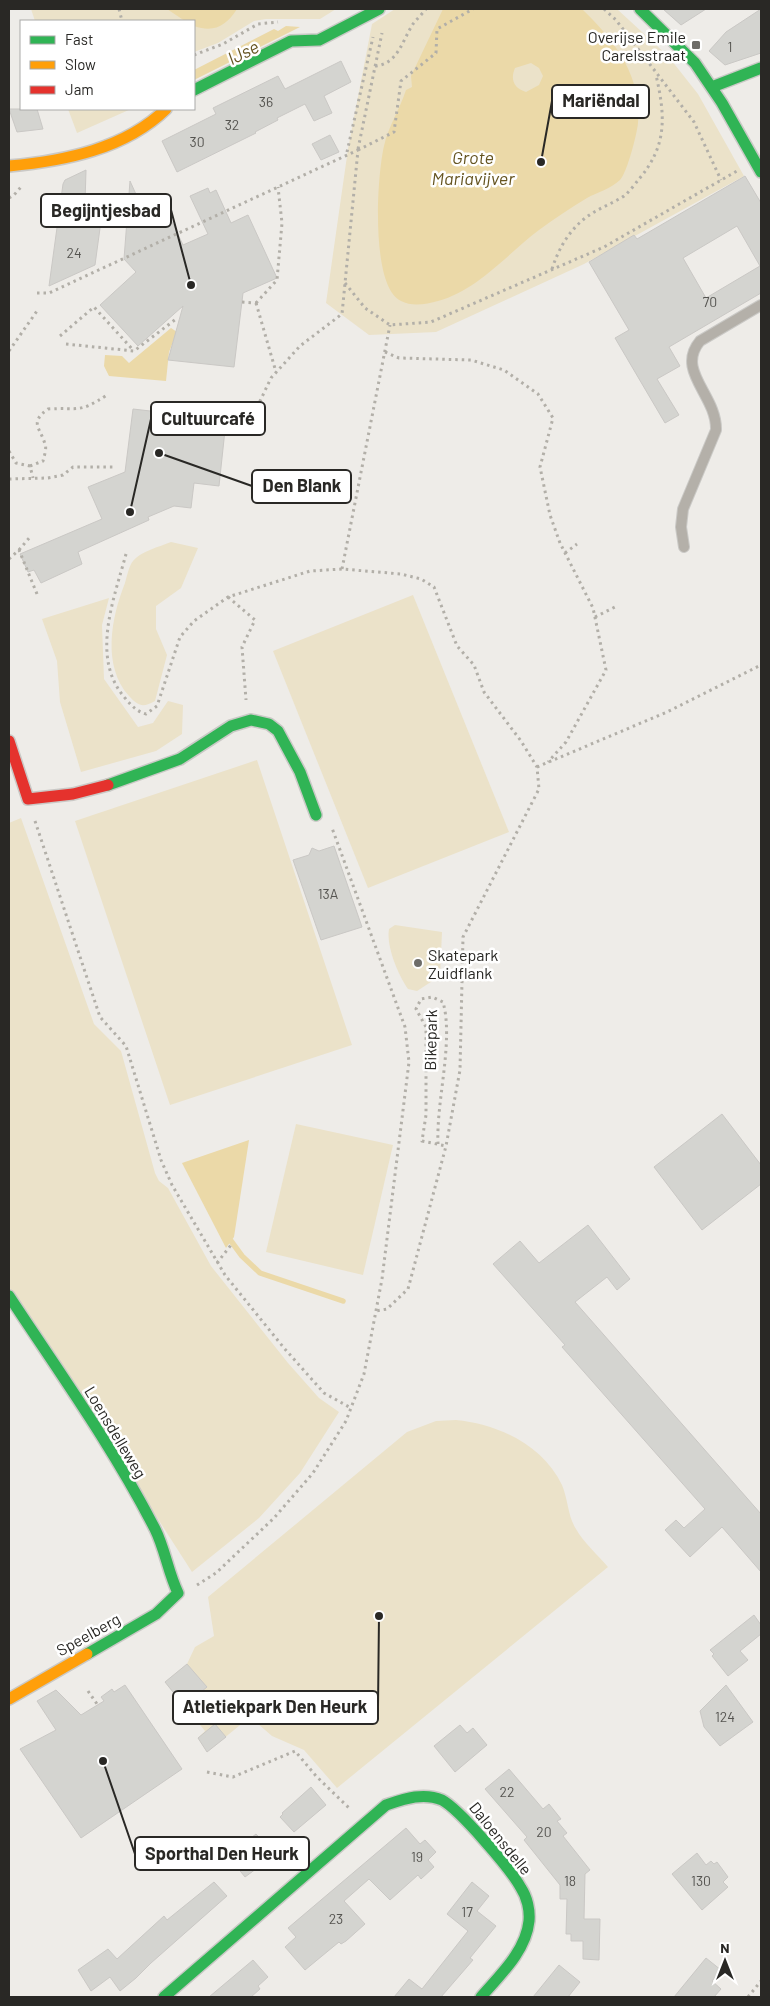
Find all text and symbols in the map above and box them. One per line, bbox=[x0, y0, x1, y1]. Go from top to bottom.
legend bbox=[20, 20, 195, 110]
place label: Overijse Emile Carelsstraat bbox=[588, 27, 686, 64]
text: Fast bbox=[65, 30, 93, 48]
water label: IJse bbox=[224, 35, 262, 69]
house number: 1 bbox=[728, 38, 732, 55]
marker: Overijse Emile Carelsstraat bbox=[690, 39, 702, 51]
text: Slow bbox=[65, 55, 96, 73]
text: Jam bbox=[65, 80, 94, 98]
callout: Mariëndal bbox=[552, 85, 649, 118]
text: Mariëndal bbox=[562, 89, 640, 111]
house number: 36 bbox=[259, 93, 273, 110]
house number: 32 bbox=[225, 116, 239, 133]
house number: 30 bbox=[189, 133, 205, 150]
water label: Grote Mariavijver bbox=[431, 146, 515, 189]
callout: Begijntjesbad bbox=[41, 194, 171, 227]
text: Begijntjesbad bbox=[51, 199, 161, 221]
house number: 24 bbox=[66, 244, 82, 261]
house number: 70 bbox=[703, 293, 717, 310]
callout: Cultuurcafé bbox=[151, 402, 265, 435]
text: Cultuurcafé bbox=[161, 407, 255, 429]
callout: Den Blank bbox=[252, 470, 351, 503]
text: Den Blank bbox=[263, 474, 342, 496]
house number: 13A bbox=[318, 885, 339, 902]
place label: Skatepark Zuidflank bbox=[428, 945, 498, 982]
marker: Skatepark Zuidflank bbox=[412, 957, 424, 969]
street label: Bikepark bbox=[420, 1009, 440, 1071]
street label: Loensdelleweg bbox=[81, 1383, 151, 1481]
street label: Speelberg bbox=[53, 1609, 123, 1659]
callout: Atletiekpark Den Heurk bbox=[173, 1691, 378, 1724]
text: Atletiekpark Den Heurk bbox=[183, 1695, 368, 1717]
house number: 124 bbox=[715, 1708, 735, 1725]
house number: 22 bbox=[499, 1783, 515, 1800]
street label: Daloensdelle bbox=[466, 1798, 536, 1878]
house number: 20 bbox=[536, 1823, 552, 1840]
callout: Sporthal Den Heurk bbox=[135, 1837, 309, 1870]
text: Sporthal Den Heurk bbox=[145, 1842, 299, 1864]
house number: 19 bbox=[411, 1848, 423, 1865]
house number: 18 bbox=[564, 1872, 576, 1889]
house number: 130 bbox=[691, 1872, 711, 1889]
house number: 17 bbox=[461, 1903, 473, 1920]
house number: 23 bbox=[329, 1910, 343, 1927]
north arrow bbox=[700, 1936, 750, 1986]
text: N bbox=[720, 1939, 730, 1956]

